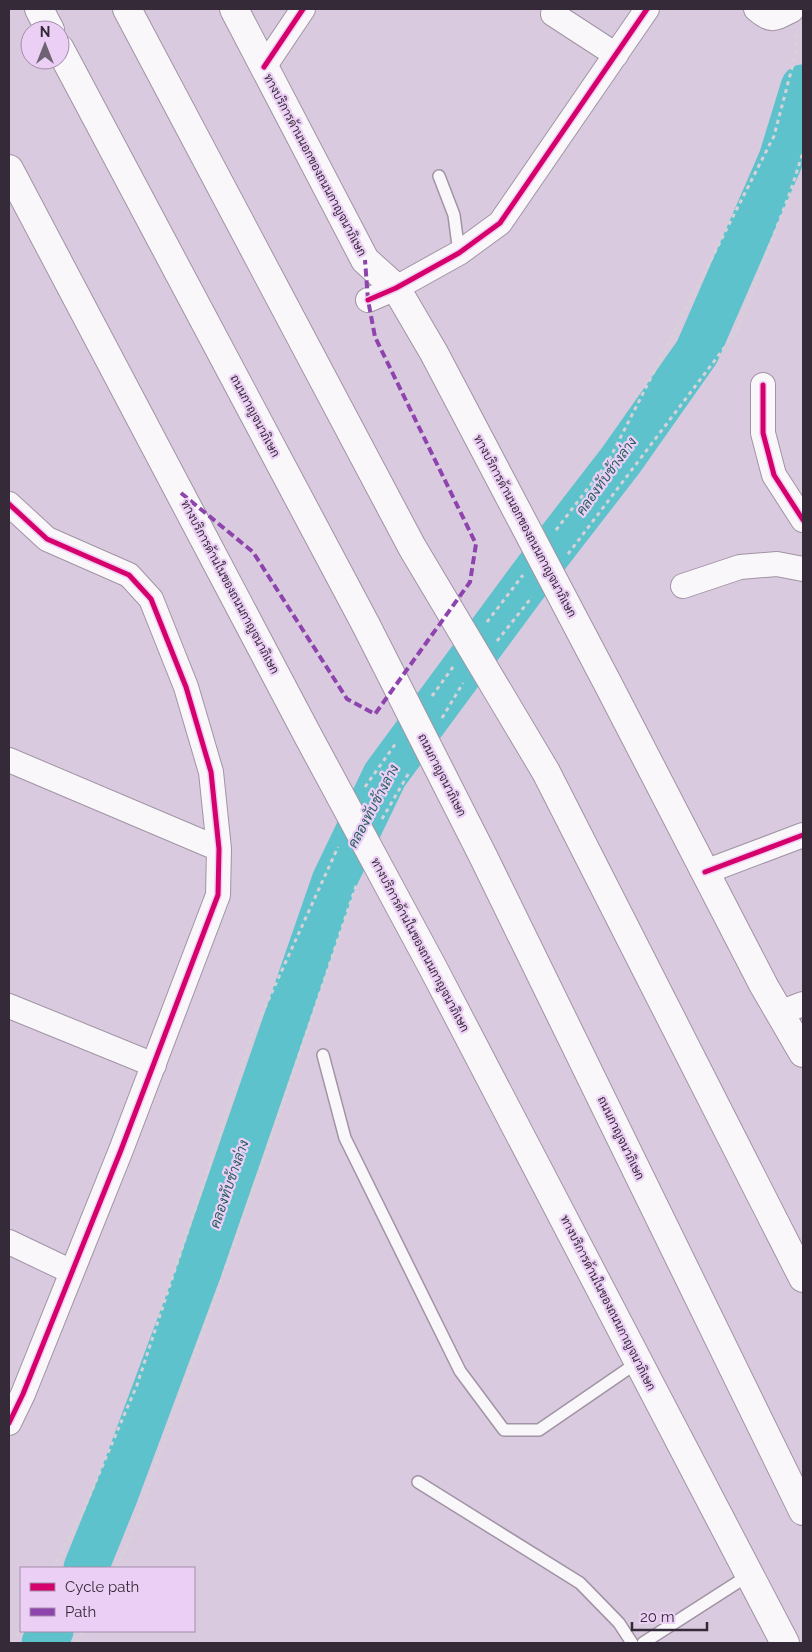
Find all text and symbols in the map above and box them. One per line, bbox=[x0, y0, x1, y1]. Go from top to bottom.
north arrow bbox=[20, 20, 70, 70]
text: N bbox=[40, 24, 50, 40]
street label: ทางบริการด้านนอกของถนนกาญจนาภิเษก bbox=[261, 72, 369, 259]
street label: ถนนกาญจนาภิเษก bbox=[227, 372, 283, 460]
street label: ทางบริการด้านนอกของถนนกาญจนาภิเษก bbox=[471, 433, 579, 620]
water label: คลองทับช้างล่าง bbox=[572, 434, 640, 518]
street label: ทางบริการด้านในของถนนกาญจนาภิเษก bbox=[178, 497, 283, 676]
street label: ถนนกาญจนาภิเษก bbox=[415, 731, 469, 819]
water label: คลองทับช้างล่าง bbox=[344, 762, 402, 850]
street label: ทางบริการด้านในของถนนกาญจนาภิเษก bbox=[368, 855, 473, 1034]
street label: ถนนกาญจนาภิเษก bbox=[595, 1094, 647, 1182]
water label: คลองทับช้างล่าง bbox=[206, 1138, 252, 1230]
street label: ทางบริการด้านในของถนนกาญจนาภิเษก bbox=[558, 1213, 659, 1393]
legend bbox=[20, 1567, 195, 1632]
text: Cycle path bbox=[65, 1578, 139, 1596]
scale bar bbox=[632, 1600, 707, 1632]
text: Path bbox=[65, 1603, 96, 1621]
text: 20 m bbox=[640, 1608, 675, 1626]

